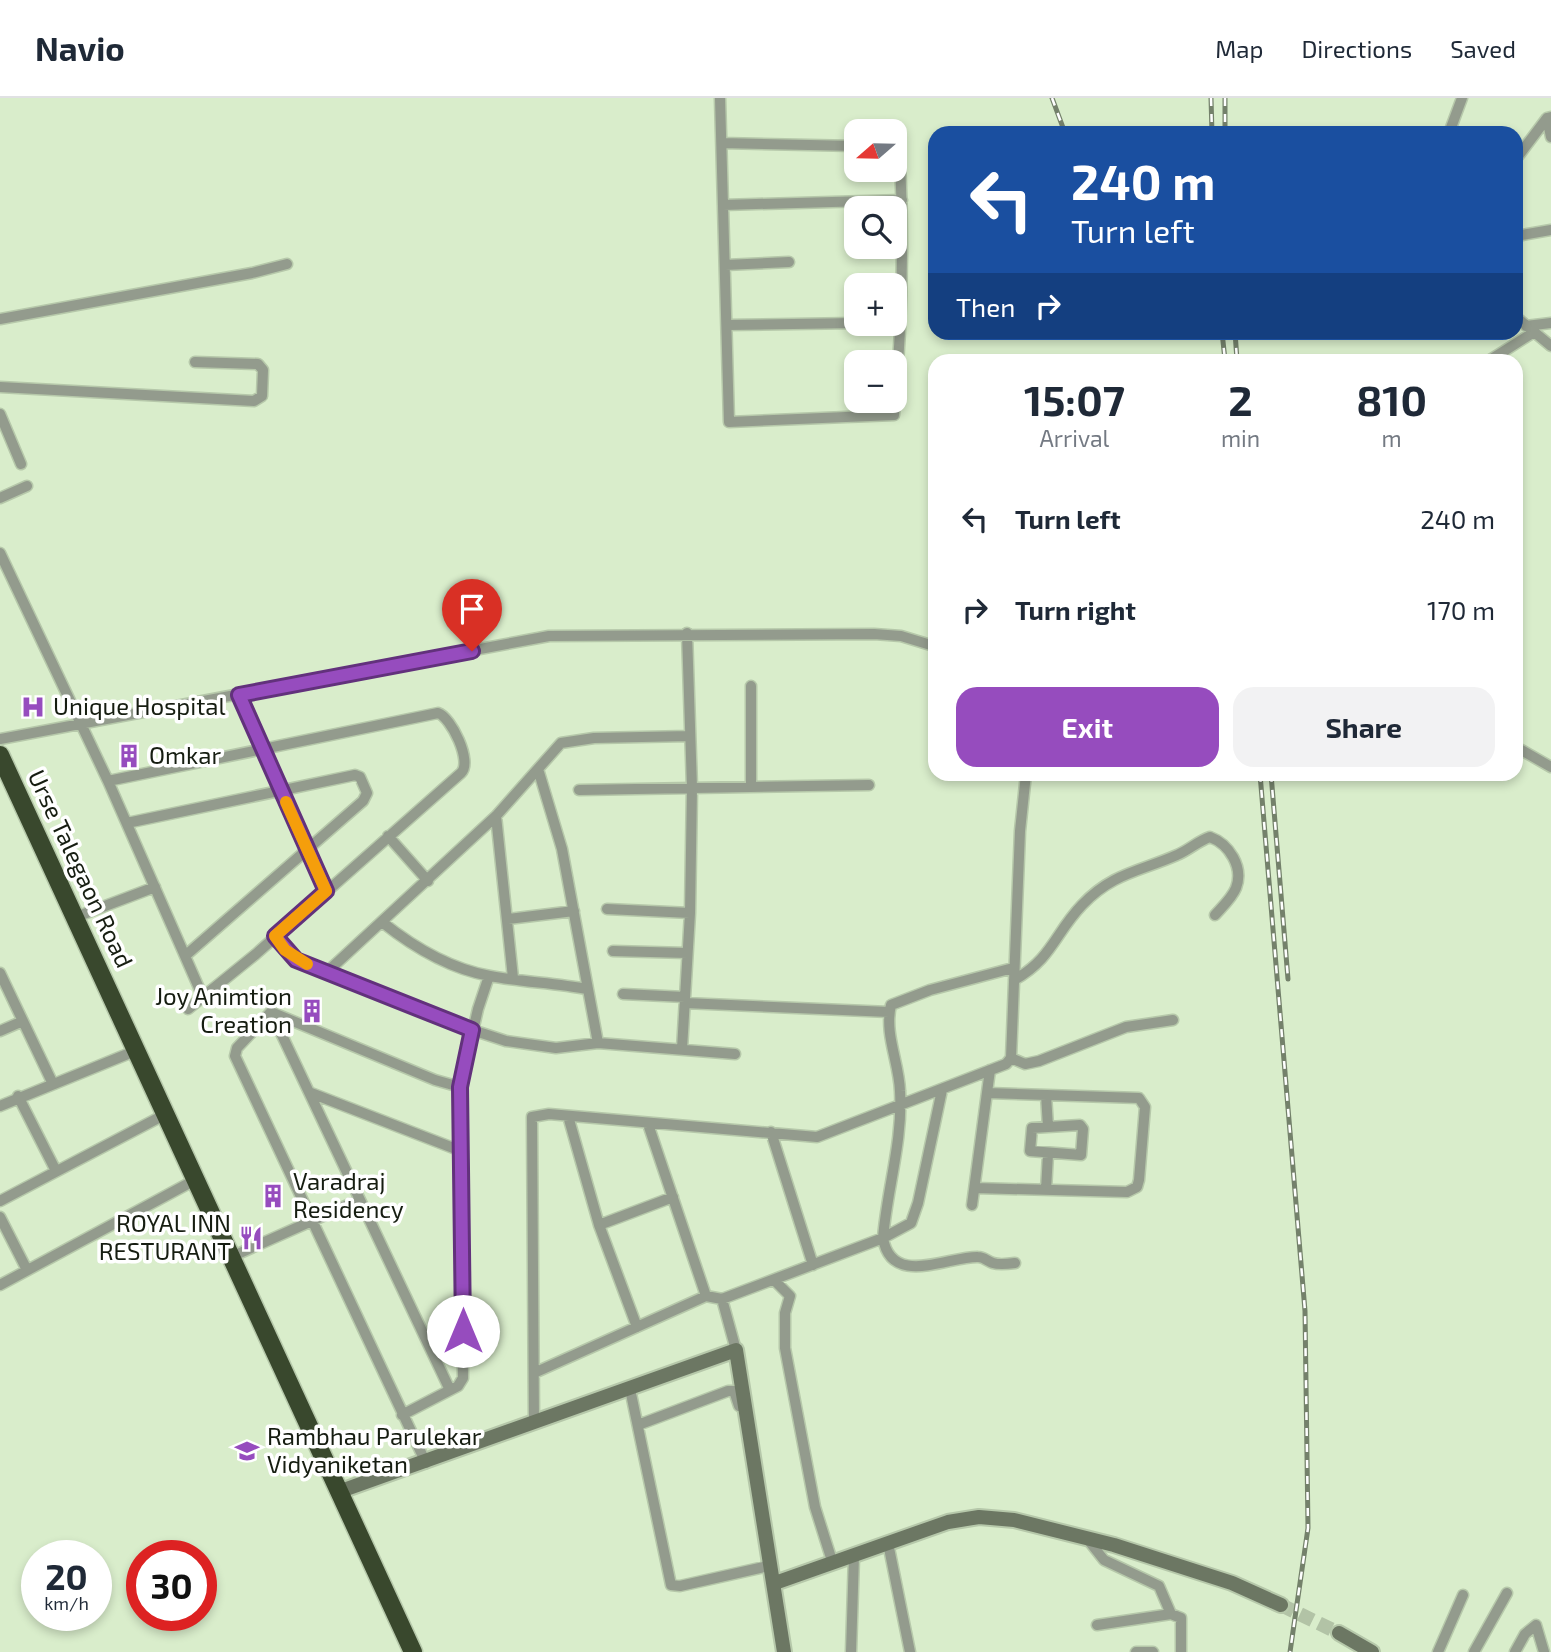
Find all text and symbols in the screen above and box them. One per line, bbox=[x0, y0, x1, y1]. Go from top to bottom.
text: Navio bbox=[35, 28, 125, 68]
text: Map bbox=[1215, 34, 1263, 63]
text: Directions bbox=[1301, 34, 1412, 63]
text: Saved bbox=[1450, 34, 1516, 63]
north arrow bbox=[844, 119, 906, 182]
map controls bbox=[844, 119, 907, 413]
text: 240 m bbox=[1071, 151, 1215, 210]
icon: left bbox=[956, 154, 1047, 245]
button: search bbox=[844, 196, 907, 259]
text: Turn left bbox=[1071, 211, 1195, 249]
button: + bbox=[844, 273, 907, 336]
icon: right bbox=[1029, 287, 1067, 325]
text: Then bbox=[956, 291, 1015, 322]
button: − bbox=[844, 350, 907, 413]
text: 15:07 bbox=[1024, 374, 1125, 424]
text: 2 bbox=[1228, 374, 1253, 424]
text: 810 bbox=[1356, 374, 1427, 424]
text: Arrival bbox=[1039, 424, 1109, 452]
text: min bbox=[1221, 424, 1260, 452]
text: m bbox=[1381, 424, 1402, 452]
icon: left bbox=[956, 500, 994, 538]
text: Turn left bbox=[1015, 503, 1121, 534]
text: 240 m bbox=[1420, 503, 1495, 534]
pin bbox=[442, 579, 502, 651]
icon: arrive bbox=[453, 590, 491, 628]
icon: right bbox=[956, 591, 994, 629]
text: Turn right bbox=[1015, 594, 1136, 625]
text: 170 m bbox=[1427, 594, 1495, 625]
button: Exit bbox=[956, 687, 1219, 767]
button: Share bbox=[1233, 687, 1495, 767]
place label: Unique Hospital bbox=[53, 691, 226, 720]
hospital icon: Unique Hospital bbox=[19, 693, 47, 721]
place label: Omkar bbox=[149, 740, 221, 769]
building icon: Omkar bbox=[115, 742, 143, 770]
street label: Urse Talegaon Road bbox=[23, 765, 140, 972]
place label: Joy Animtion Creation bbox=[155, 981, 292, 1038]
building icon: Joy Animtion Creation bbox=[298, 997, 326, 1025]
place label: Varadraj Residency bbox=[293, 1166, 404, 1223]
building icon: Varadraj Residency bbox=[259, 1182, 287, 1210]
place label: ROYAL INN RESTURANT bbox=[99, 1208, 231, 1265]
restaurant icon: ROYAL INN RESTURANT bbox=[237, 1224, 265, 1252]
position arrow bbox=[426, 1294, 500, 1368]
place label: Rambhau Parulekar Vidyaniketan bbox=[267, 1421, 482, 1478]
school or university icon: Rambhau Parulekar Vidyaniketan bbox=[233, 1437, 261, 1465]
speed limit sign: 30 bbox=[126, 1540, 217, 1631]
text: 20 bbox=[45, 1555, 88, 1597]
text: km/h bbox=[44, 1592, 89, 1614]

